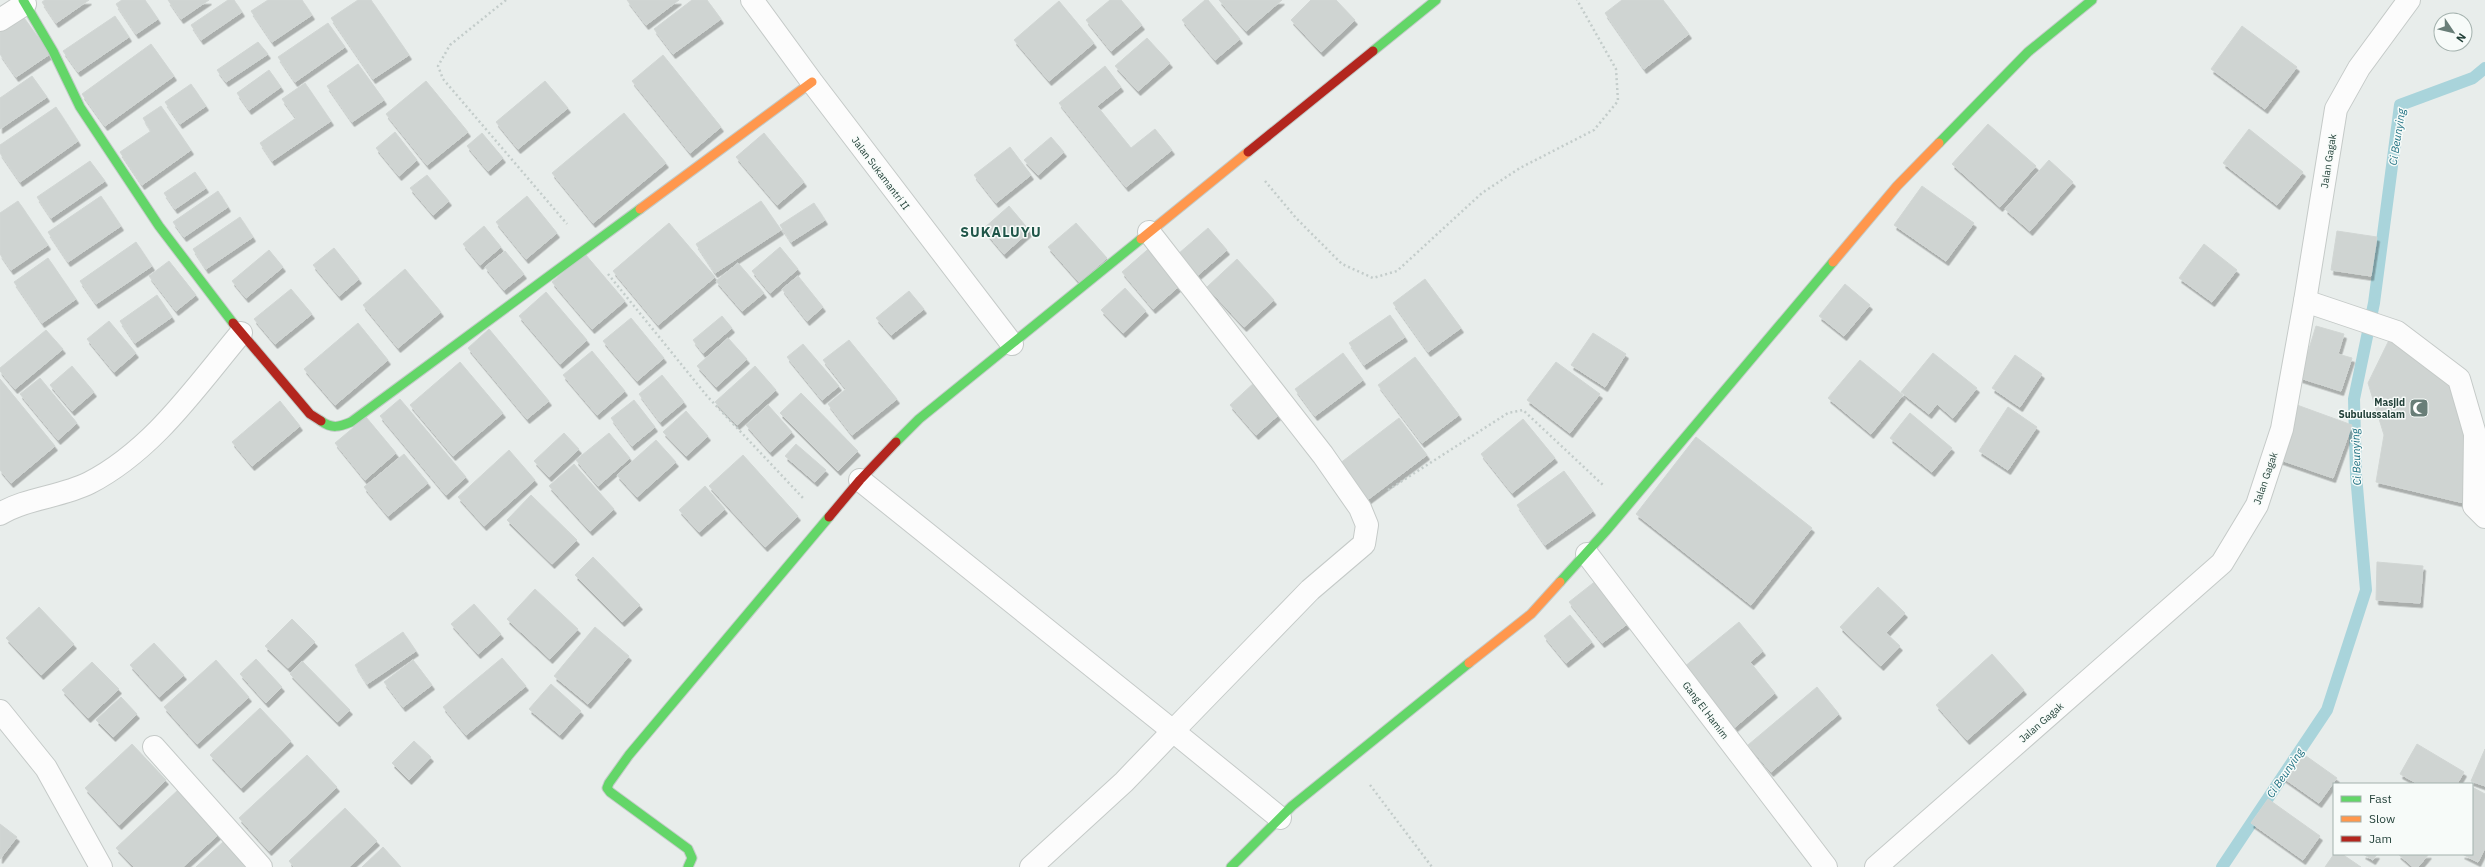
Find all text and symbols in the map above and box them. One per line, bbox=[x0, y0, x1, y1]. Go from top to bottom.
north arrow bbox=[2433, 12, 2473, 52]
text: N bbox=[2453, 30, 2469, 45]
water label: Ci Beunying bbox=[2386, 107, 2408, 166]
street label: Jalan Gagak bbox=[2318, 132, 2339, 189]
street label: Jalan Sukamantri II bbox=[849, 134, 912, 213]
district label: SUKALUYU bbox=[960, 223, 1042, 241]
place label: Masjid Subulussalam bbox=[2338, 396, 2405, 421]
mosque icon: Masjid Subulussalam bbox=[2408, 397, 2430, 419]
water label: Ci Beunying bbox=[2348, 428, 2364, 486]
street label: Jalan Gagak bbox=[2250, 450, 2281, 506]
street label: Gang El Hamim bbox=[1680, 679, 1732, 742]
street label: Jalan Gagak bbox=[2016, 699, 2067, 745]
water label: Ci Beunying bbox=[2263, 745, 2307, 801]
legend bbox=[2333, 783, 2473, 855]
text: Fast bbox=[2369, 791, 2392, 806]
text: Slow bbox=[2369, 811, 2395, 826]
text: Jam bbox=[2369, 831, 2392, 846]

